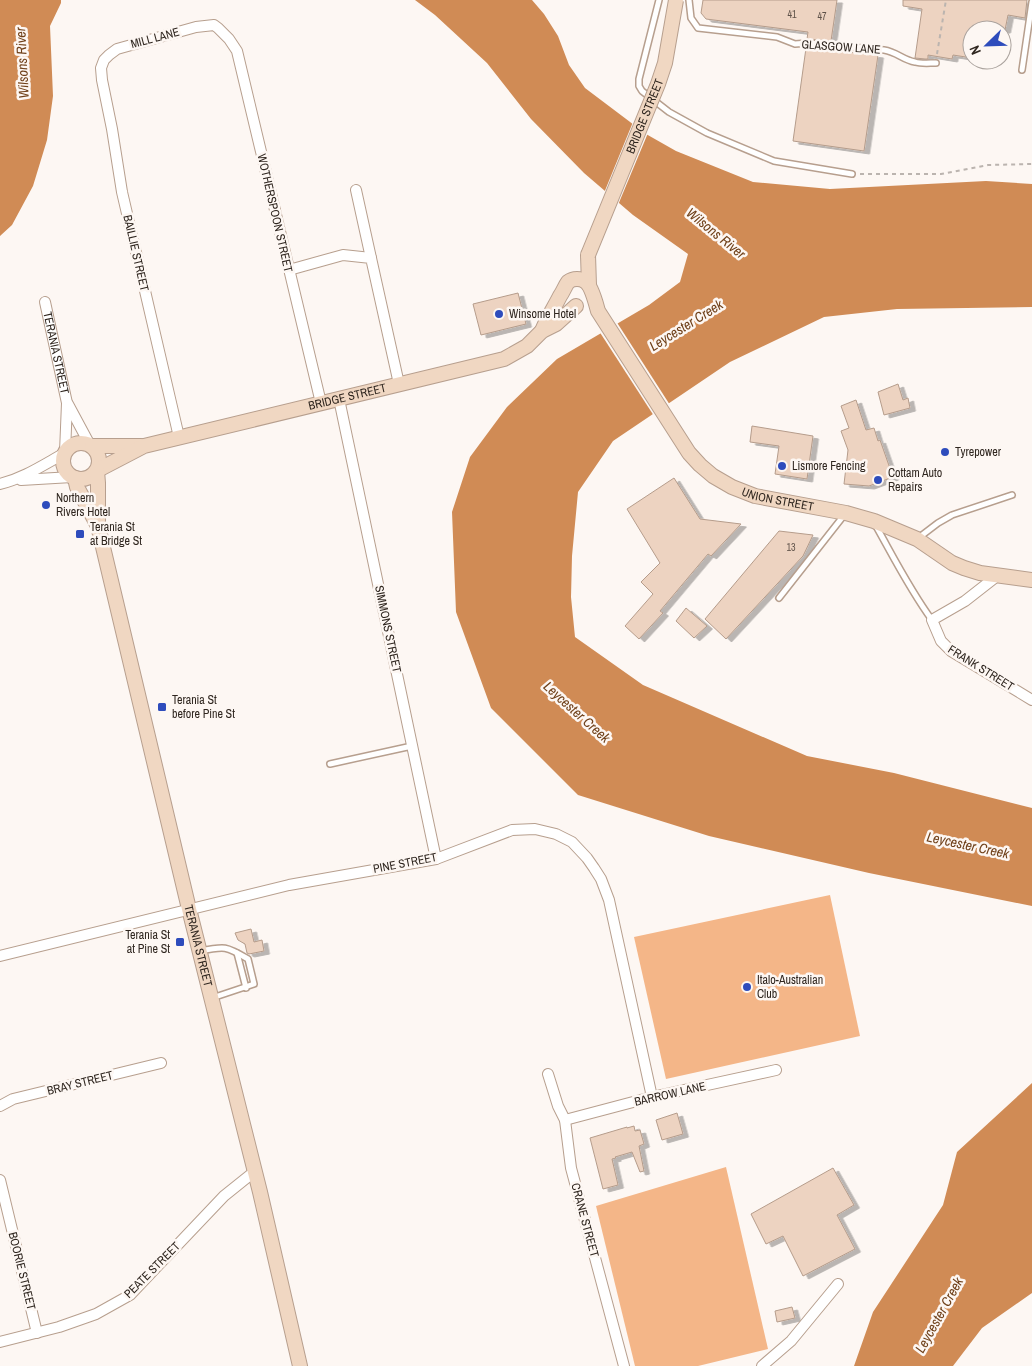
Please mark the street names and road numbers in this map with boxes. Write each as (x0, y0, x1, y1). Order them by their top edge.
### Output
street label: MILL LANE (129, 24, 181, 52)
street label: GLASGOW LANE (801, 36, 881, 58)
street label: BRIDGE STREET (622, 77, 667, 156)
street label: WOTHERSPOON STREET (254, 152, 296, 274)
street label: BAILLIE STREET (119, 213, 153, 293)
street label: TERANIA STREET (39, 310, 73, 395)
street label: BRIDGE STREET (307, 380, 388, 414)
street label: UNION STREET (739, 484, 815, 515)
street label: SIMMONS STREET (371, 584, 405, 674)
street label: FRANK STREET (945, 641, 1017, 695)
street label: PINE STREET (372, 849, 438, 877)
street label: TERANIA STREET (180, 903, 216, 988)
street label: BRAY STREET (45, 1067, 115, 1099)
street label: BARROW LANE (633, 1078, 707, 1110)
street label: CRANE STREET (567, 1181, 603, 1259)
street label: BOORIE STREET (5, 1230, 39, 1312)
street label: PEATE STREET (120, 1238, 184, 1302)

